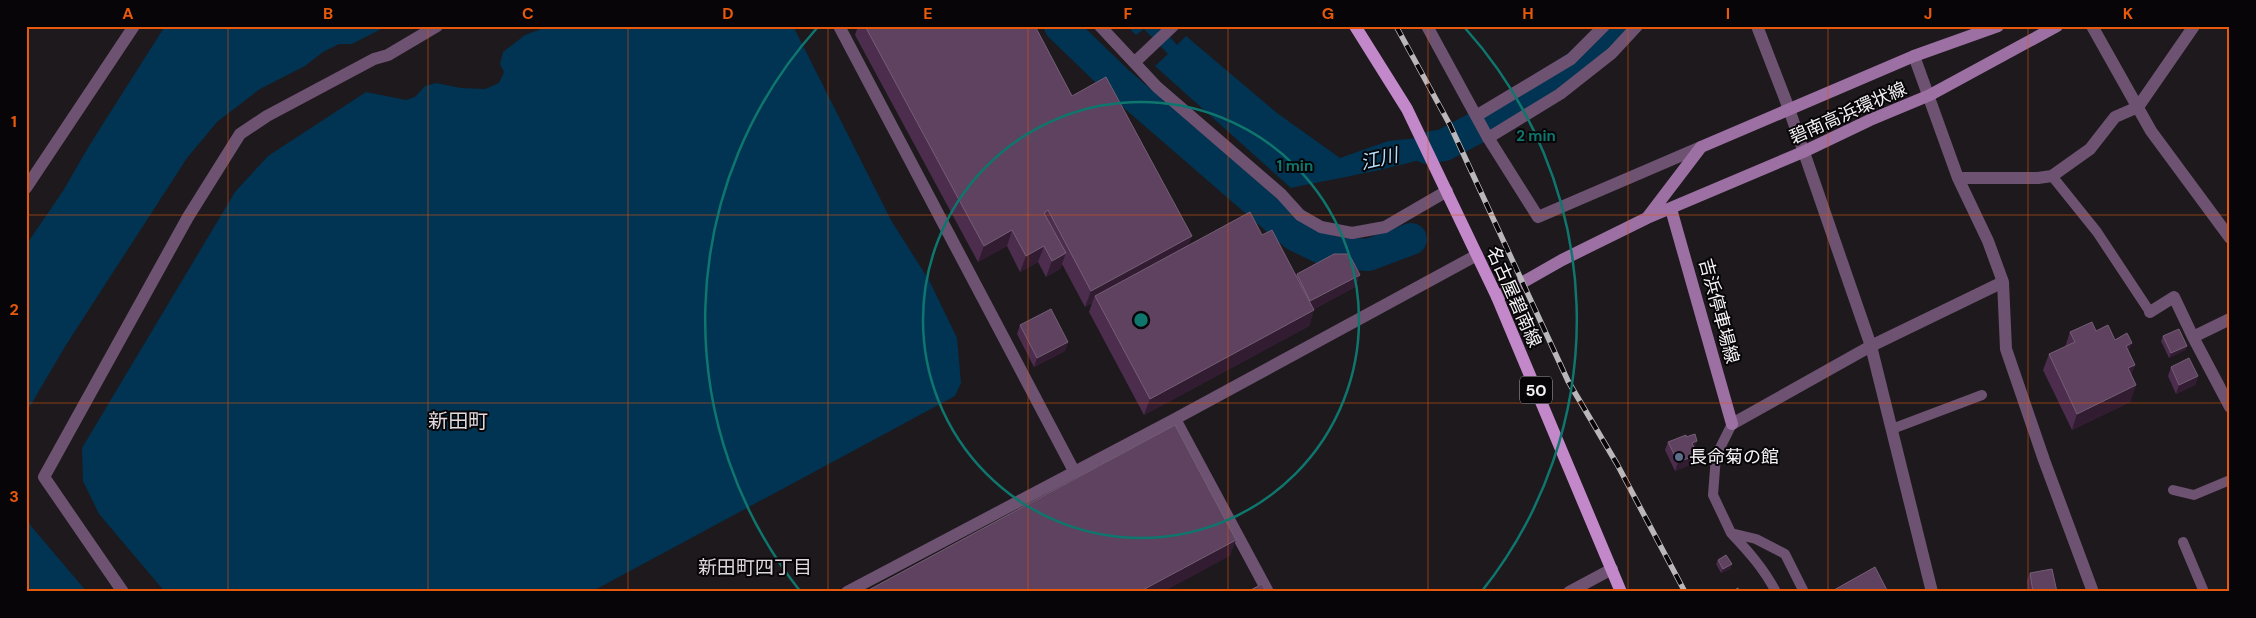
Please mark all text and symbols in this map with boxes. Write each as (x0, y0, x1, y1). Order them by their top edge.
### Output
text: A (122, 3, 134, 24)
text: B (323, 3, 333, 24)
text: C (522, 3, 534, 24)
text: D (722, 3, 734, 24)
text: E (923, 3, 933, 24)
text: F (1124, 3, 1133, 24)
text: G (1322, 3, 1334, 24)
text: H (1522, 3, 1534, 24)
text: I (1726, 3, 1730, 24)
text: J (1924, 3, 1932, 24)
text: K (2123, 3, 2134, 24)
street label: 碧南高浜環状線 (1786, 76, 1910, 150)
text: 1 (11, 111, 17, 132)
text: 2 min (1516, 126, 1556, 146)
water label: 江川 (1358, 142, 1402, 175)
text: 1 min (1277, 156, 1313, 176)
street label: 名古屋碧南線 (1481, 243, 1547, 351)
street label: 吉浜停車場線 (1693, 256, 1745, 366)
text: 2 (9, 299, 19, 320)
centre of rings (1132, 311, 1150, 329)
road number: 50 (1520, 376, 1552, 404)
district label: 新田町 (428, 408, 488, 434)
place label: 長命菊の館 (1689, 445, 1779, 469)
marker: 長命菊の館 (1673, 451, 1685, 463)
text: 3 (9, 486, 19, 507)
district label: 新田町四丁目 (698, 555, 812, 580)

